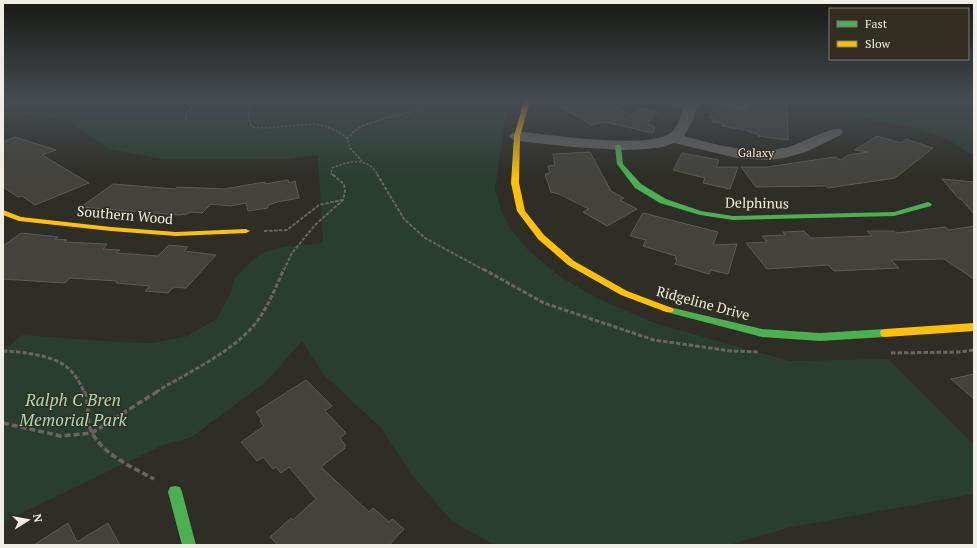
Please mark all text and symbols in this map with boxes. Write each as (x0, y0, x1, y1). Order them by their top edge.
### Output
legend (829, 8, 969, 60)
text: Fast (865, 16, 888, 31)
text: Slow (865, 36, 891, 51)
street label: Galaxy (738, 145, 775, 160)
street label: Delphinus (725, 192, 789, 213)
street label: Southern Wood (76, 201, 174, 228)
street label: Ridgeline Drive (654, 281, 752, 324)
park label: Ralph C Bren Memorial Park (18, 388, 127, 431)
north arrow (8, 500, 48, 540)
text: N (30, 513, 46, 524)

